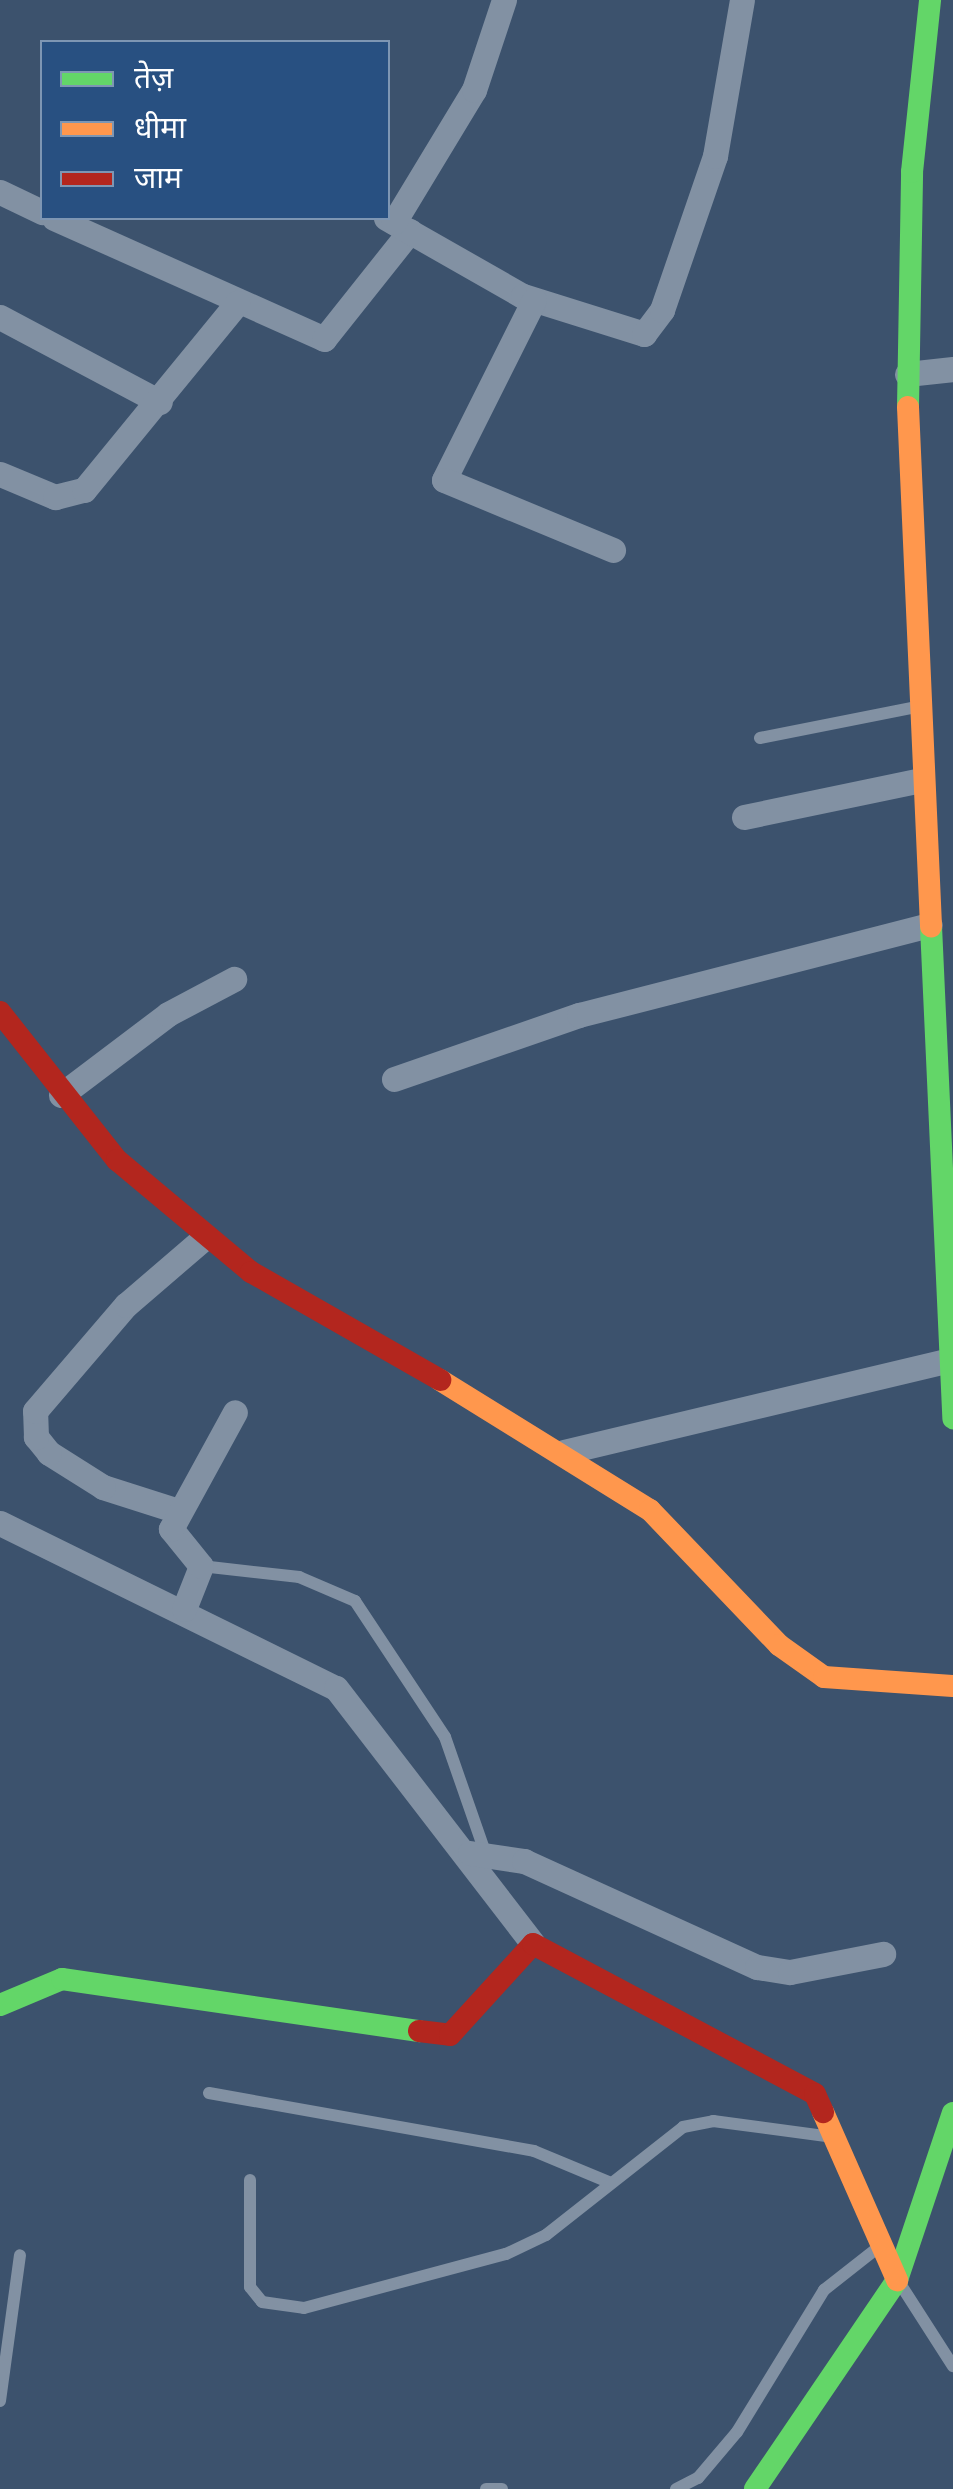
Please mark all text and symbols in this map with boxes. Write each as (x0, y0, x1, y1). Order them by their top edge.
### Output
legend (40, 40, 390, 220)
text: तेज़ (134, 59, 173, 95)
text: धीमा (134, 109, 186, 145)
text: जाम (134, 159, 182, 195)

